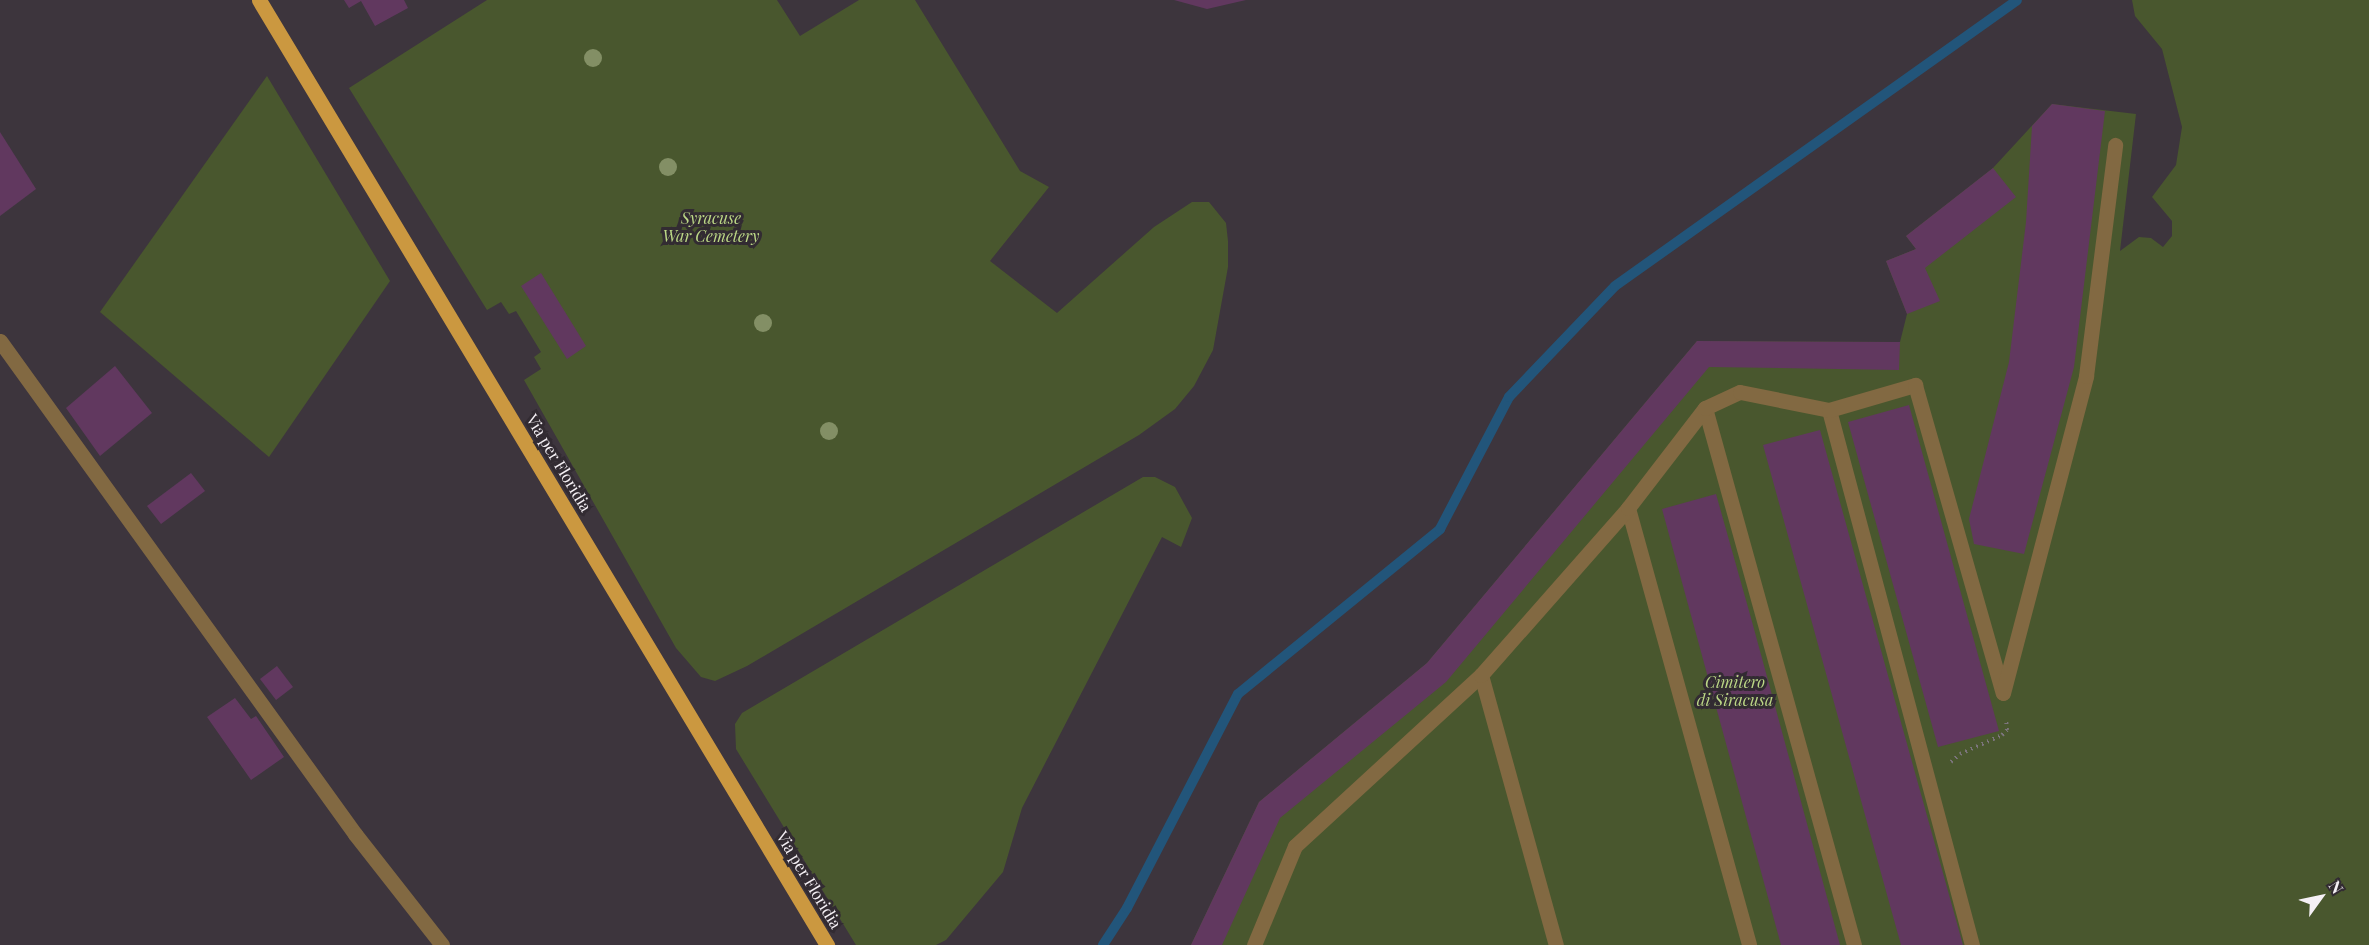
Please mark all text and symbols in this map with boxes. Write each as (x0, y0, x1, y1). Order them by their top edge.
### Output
park label: Syracuse War Cemetery (662, 208, 760, 246)
street label: Via per Floridia (522, 411, 596, 515)
park label: Cimitero di Siracusa (1697, 672, 1773, 710)
street label: Via per Floridia (772, 828, 846, 932)
north arrow (2291, 867, 2351, 927)
text: N (2325, 876, 2348, 897)

